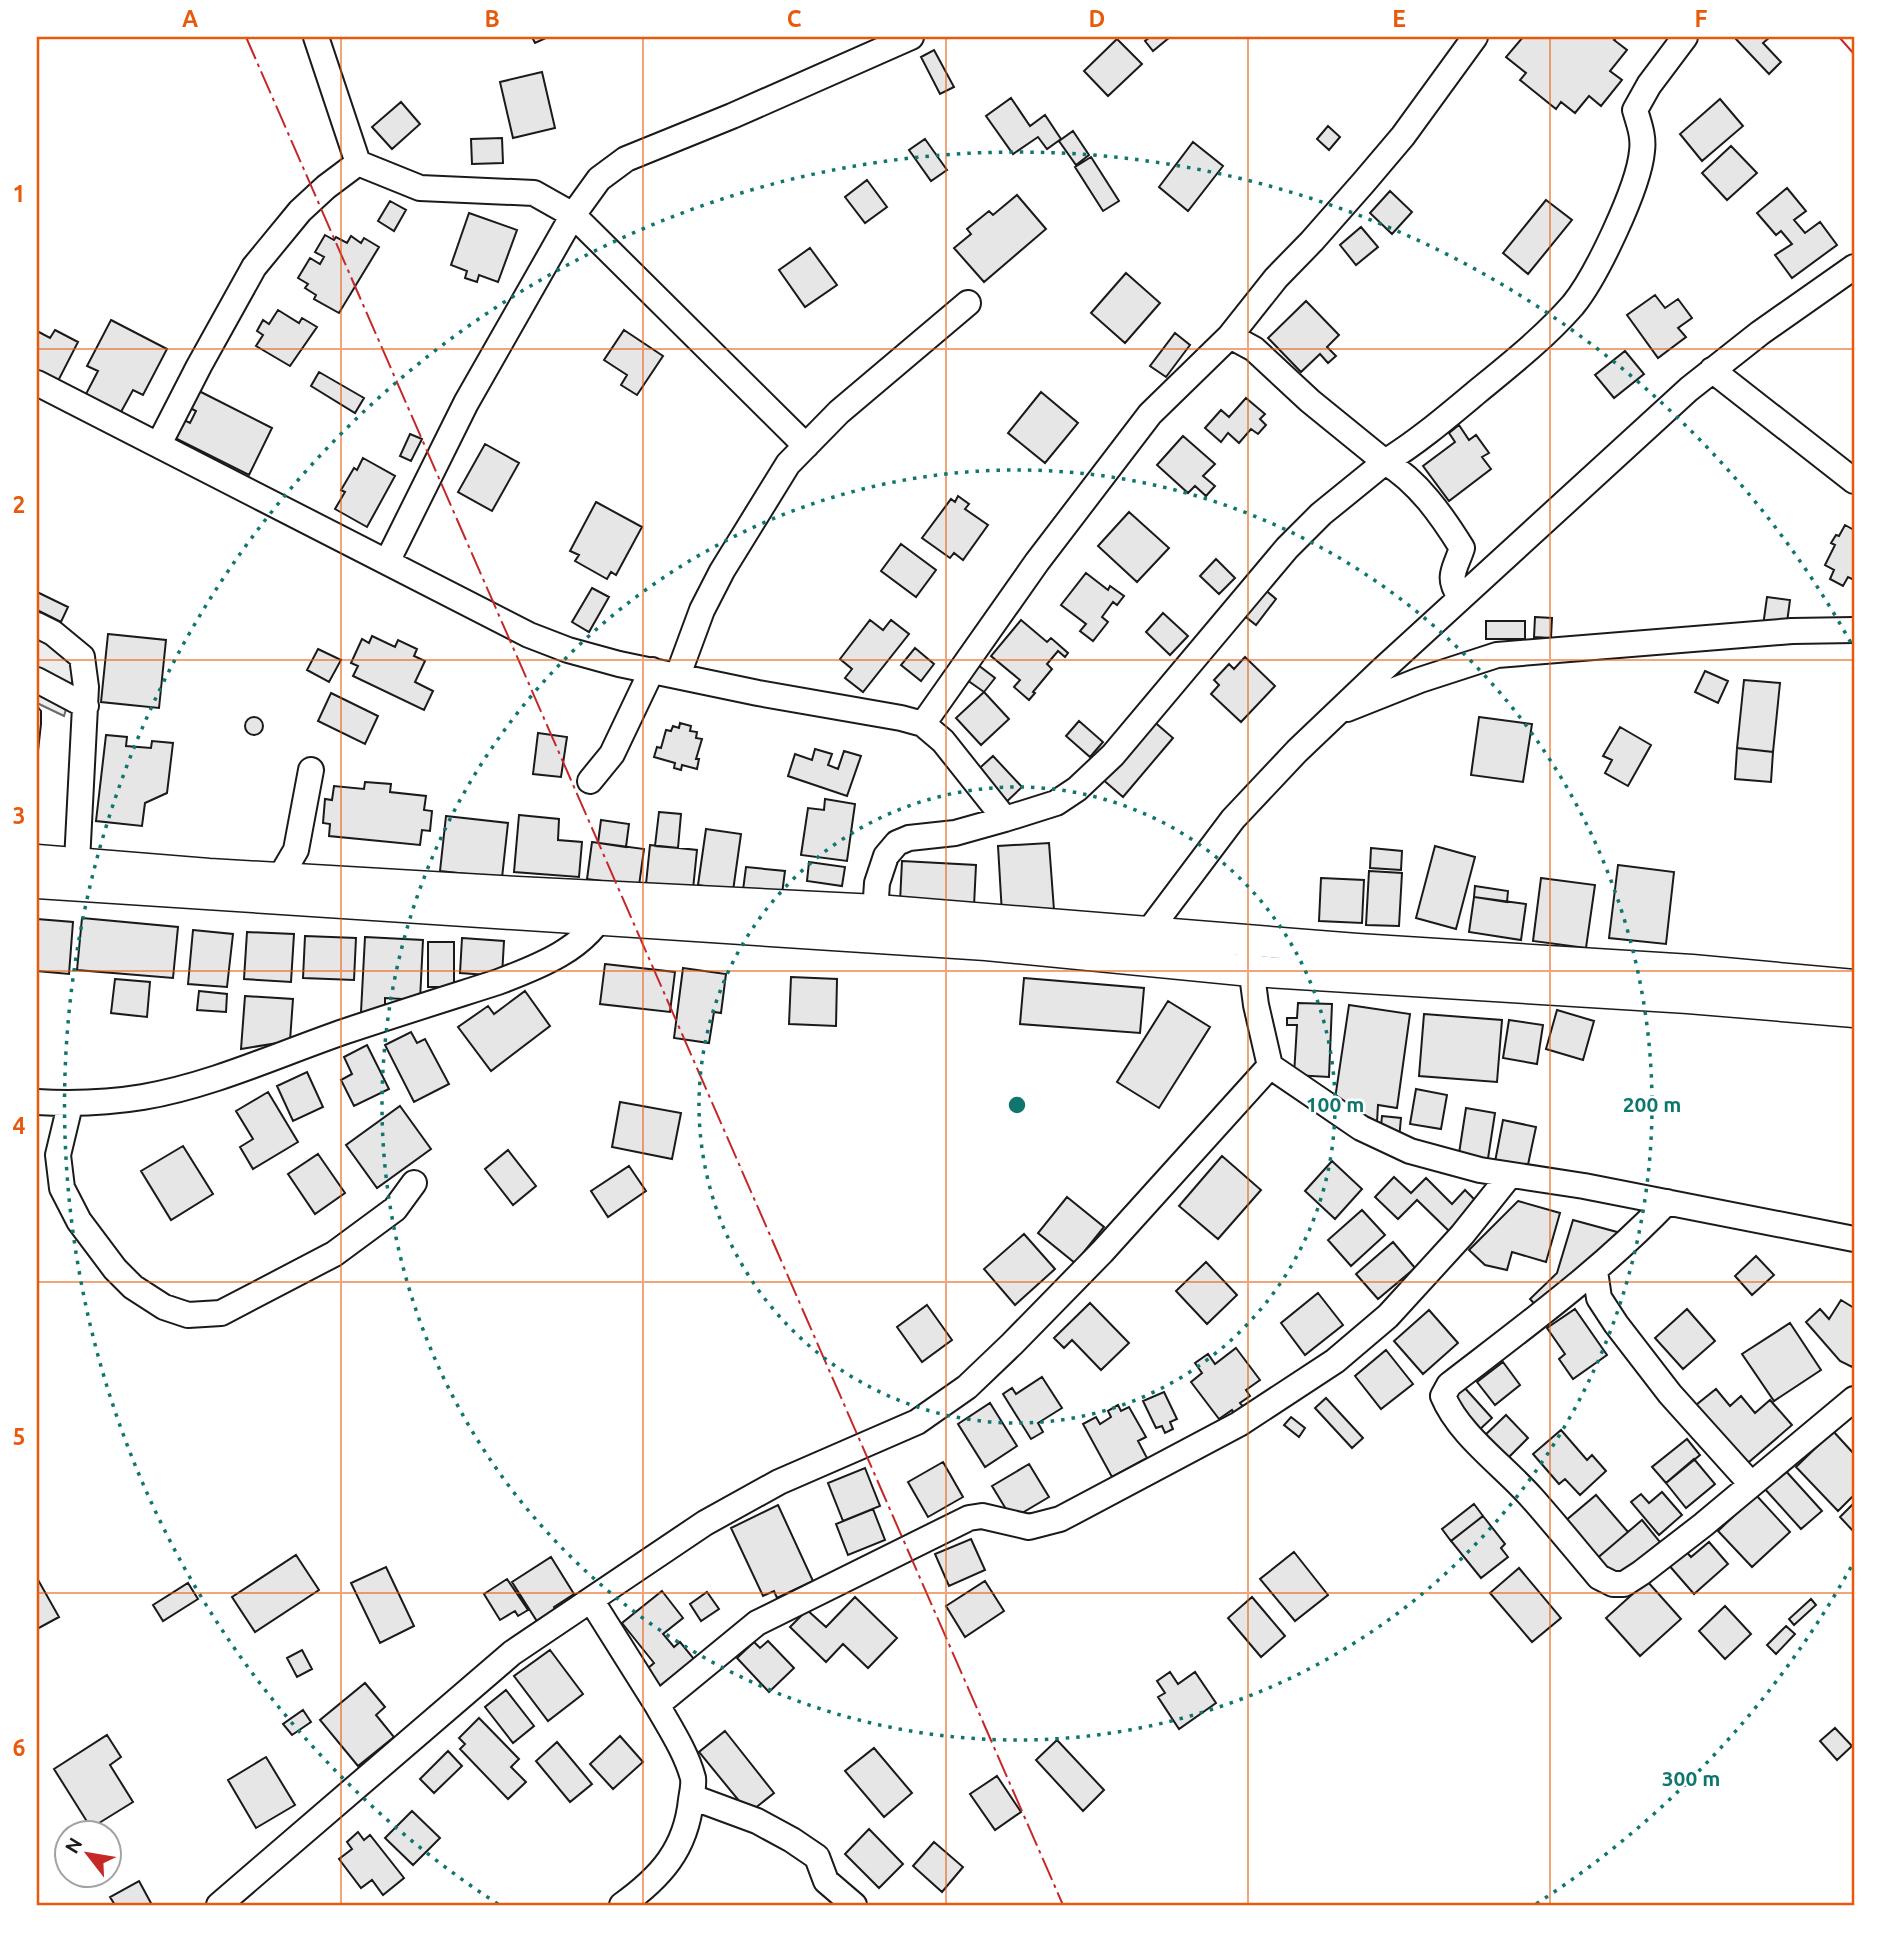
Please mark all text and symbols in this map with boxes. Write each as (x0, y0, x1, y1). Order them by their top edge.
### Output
text: A (182, 6, 198, 31)
text: B (484, 6, 500, 31)
text: C (787, 6, 802, 31)
text: D (1089, 6, 1105, 31)
text: E (1392, 6, 1406, 31)
text: F (1695, 6, 1708, 31)
text: 1 (13, 181, 25, 206)
text: 2 (13, 492, 25, 517)
text: 3 (13, 803, 25, 828)
text: 100 m (1306, 1092, 1364, 1116)
text: 200 m (1623, 1092, 1681, 1116)
centre of rings (1005, 1093, 1029, 1117)
text: 4 (13, 1113, 26, 1138)
text: 5 (13, 1424, 25, 1449)
text: 6 (13, 1735, 26, 1760)
text: 300 m (1662, 1766, 1720, 1790)
north arrow (52, 1820, 122, 1890)
text: N (60, 1833, 87, 1857)

